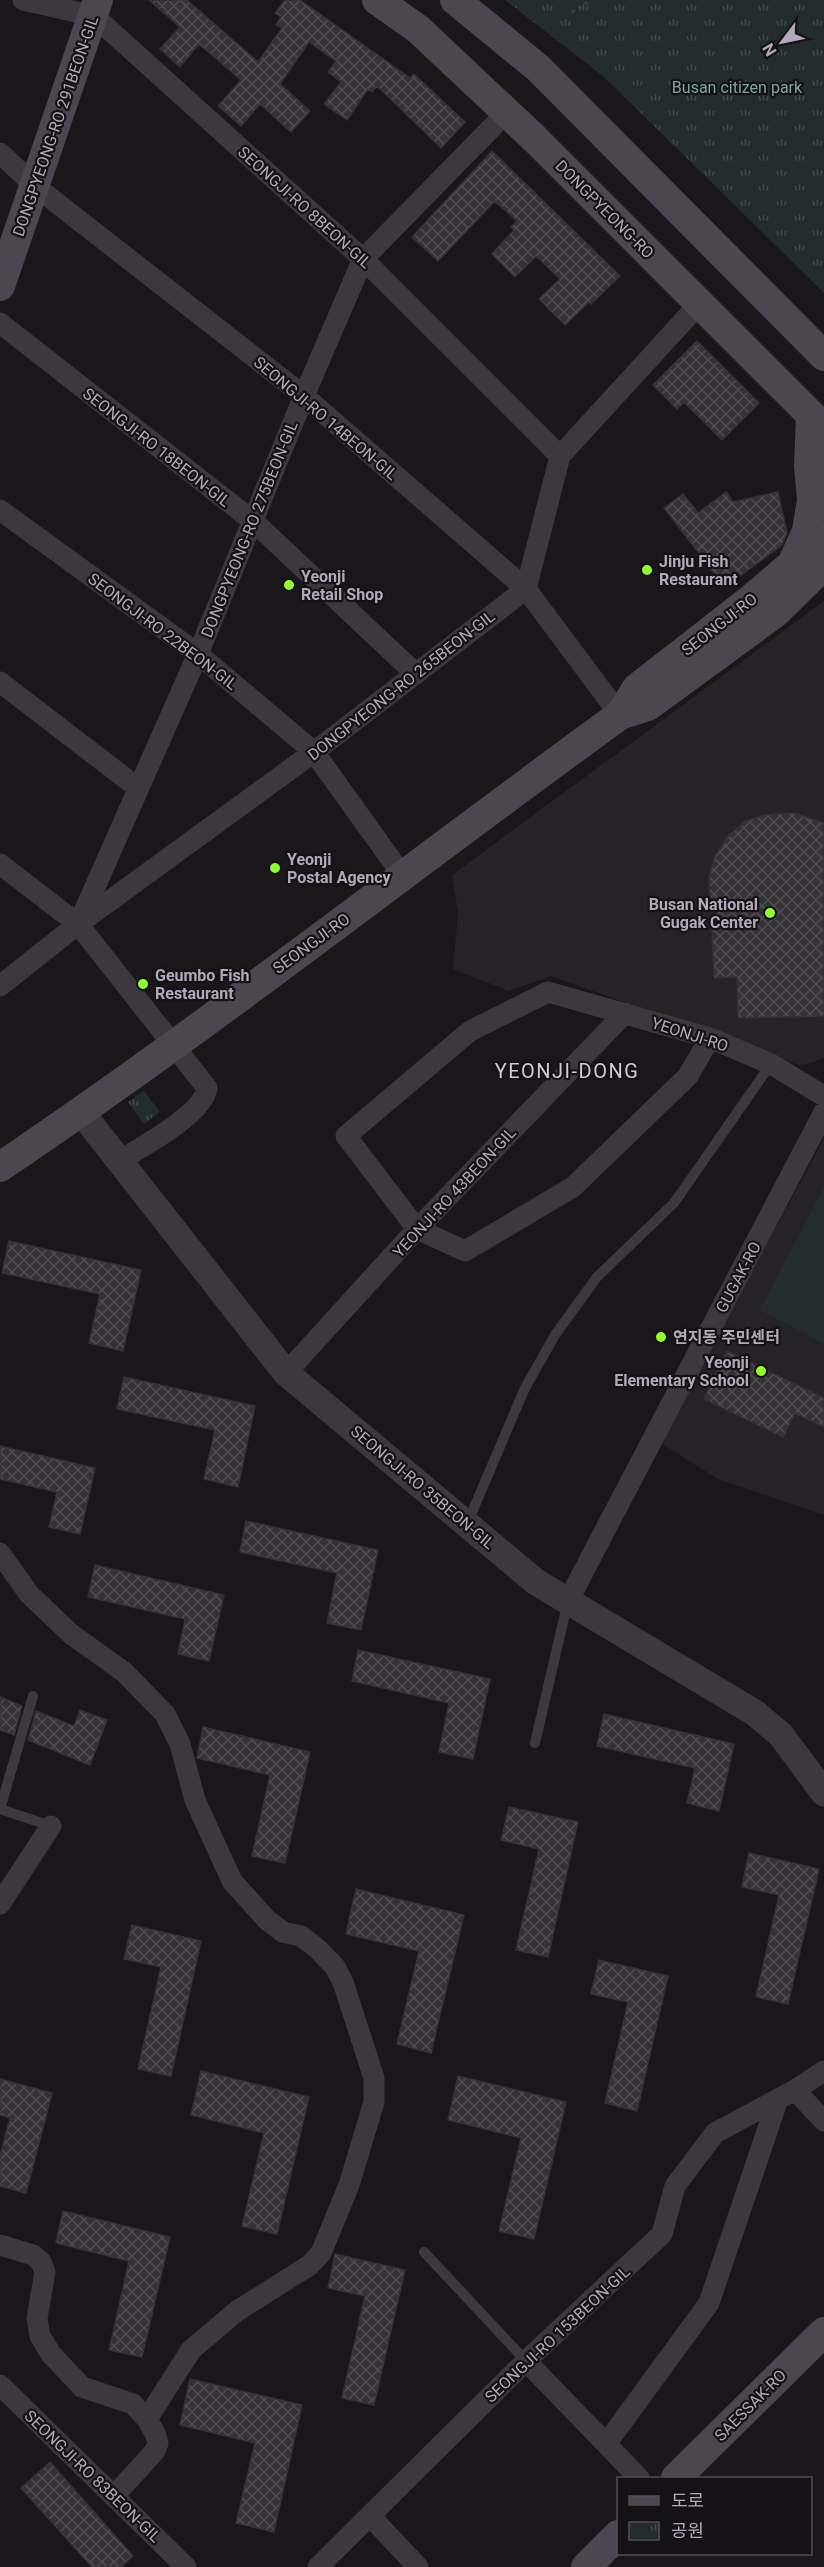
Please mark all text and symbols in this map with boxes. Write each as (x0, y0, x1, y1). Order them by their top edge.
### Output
north arrow (752, 12, 812, 72)
street label: DONGPYEONG-RO 291BEON-GIL (9, 13, 102, 239)
text: N (759, 40, 781, 60)
park label: Busan citizen park (672, 78, 803, 97)
street label: SEONGJI-RO 8BEON-GIL (234, 142, 376, 273)
street label: DONGPYEONG-RO (552, 156, 658, 262)
street label: SEONGJI-RO 14BEON-GIL (250, 353, 402, 484)
street label: SEONGJI-RO 18BEON-GIL (79, 384, 235, 511)
street label: DONGPYEONG-RO 275BEON-GIL (197, 418, 302, 640)
place label: Jinju Fish Restaurant (659, 552, 738, 589)
marker: Jinju Fish Restaurant (640, 563, 654, 577)
place label: Yeonji Retail Shop (301, 567, 383, 604)
street label: SEONGJI-RO 22BEON-GIL (84, 569, 241, 694)
marker: Yeonji Retail Shop (282, 578, 296, 592)
street label: SEONGJI-RO (678, 589, 761, 660)
street label: DONGPYEONG-RO 265BEON-GIL (304, 606, 499, 764)
place label: Yeonji Postal Agency (287, 850, 391, 887)
marker: Yeonji Postal Agency (268, 861, 282, 875)
place label: Busan National Gugak Center (649, 895, 758, 932)
marker: Busan National Gugak Center (763, 906, 777, 920)
street label: SEONGJI-RO (269, 909, 353, 978)
place label: Geumbo Fish Restaurant (155, 966, 250, 1003)
marker: Geumbo Fish Restaurant (136, 977, 150, 991)
street label: YEONJI-RO (649, 1013, 731, 1056)
district label: YEONJI-DONG (495, 1059, 639, 1083)
street label: YEONJI-RO 43BEON-GIL (389, 1123, 520, 1261)
street label: GUGAK-RO (712, 1239, 765, 1316)
place label: 연지동 주민센터 (673, 1328, 780, 1347)
marker: 연지동 주민센터 (654, 1330, 668, 1344)
place label: Yeonji Elementary School (614, 1353, 749, 1390)
marker: Yeonji Elementary School (754, 1364, 768, 1378)
street label: SEONGJI-RO 35BEON-GIL (347, 1422, 499, 1553)
street label: SEONGJI-RO 153BEON-GIL (481, 2262, 634, 2406)
street label: SAESSAK-RO (711, 2366, 790, 2445)
street label: SEONGJI-RO 83BEON-GIL (21, 2406, 165, 2547)
legend (617, 2477, 812, 2555)
text: 도로 (671, 2490, 704, 2511)
text: 공원 (671, 2520, 704, 2541)

